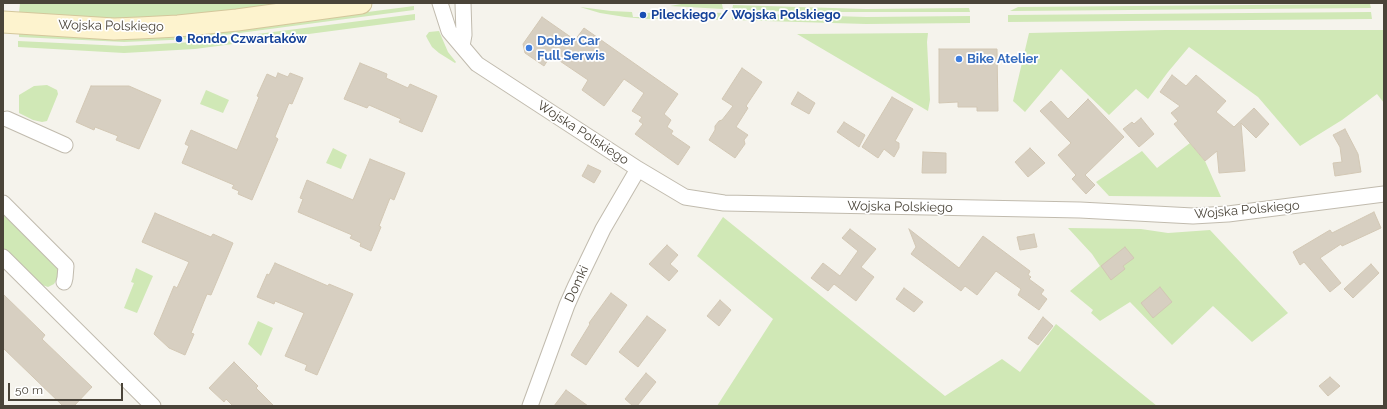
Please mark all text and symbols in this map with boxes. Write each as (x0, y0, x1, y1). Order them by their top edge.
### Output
place label: Pileckiego / Wojska Polskiego (651, 7, 841, 23)
marker: Pileckiego / Wojska Polskiego (638, 10, 648, 20)
street label: Wojska Polskiego (58, 17, 164, 35)
place label: Rondo Czwartaków (187, 31, 307, 47)
place label: Dober Car Full Serwis (537, 33, 605, 64)
marker: Rondo Czwartaków (174, 34, 184, 44)
marker: Dober Car Full Serwis (524, 43, 534, 53)
place label: Bike Atelier (967, 51, 1038, 67)
marker: Bike Atelier (954, 54, 964, 64)
street label: Wojska Polskiego (534, 98, 632, 168)
street label: Wojska Polskiego (847, 198, 953, 216)
street label: Wojska Polskiego (1194, 198, 1300, 222)
street label: Domki (562, 263, 592, 305)
scale bar (10, 375, 125, 401)
text: 50 m (15, 383, 43, 397)

